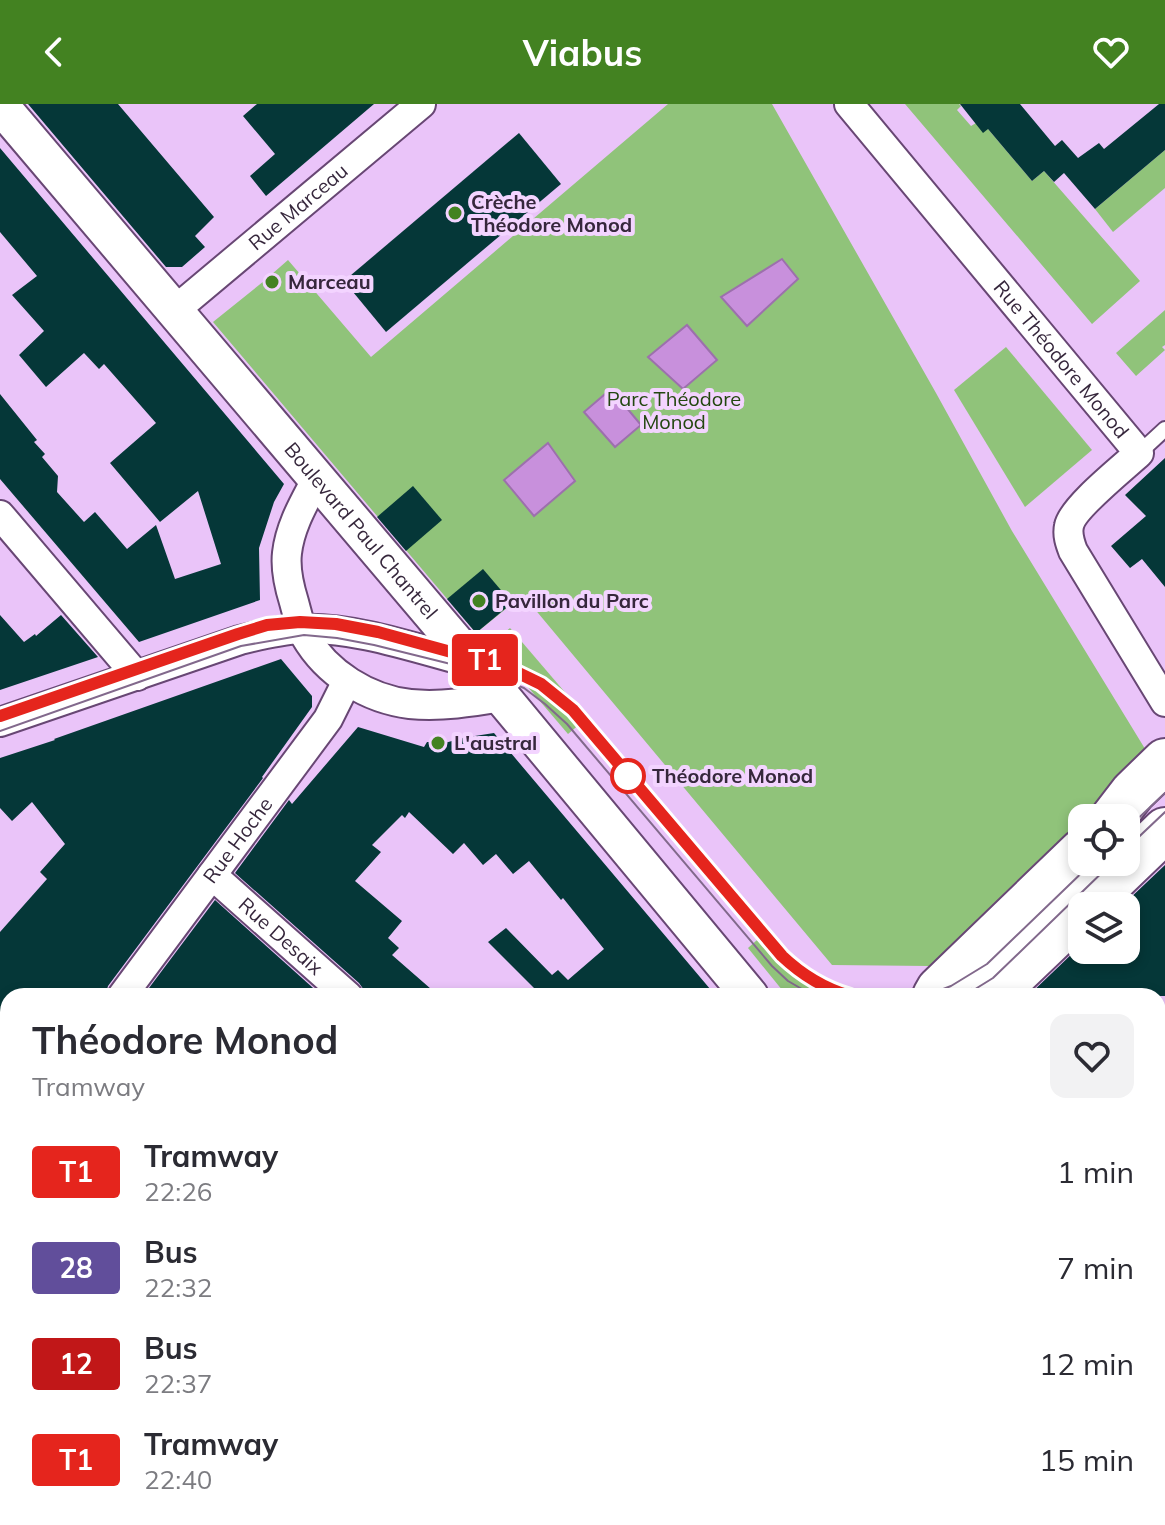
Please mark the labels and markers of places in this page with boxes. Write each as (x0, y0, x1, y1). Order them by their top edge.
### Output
place label: Crèche Théodore Monod (471, 189, 632, 237)
marker: Crèche Théodore Monod (446, 204, 464, 222)
place label: Marceau (288, 269, 371, 294)
marker: Marceau (263, 273, 281, 291)
place label: Pavillon du Parc (495, 588, 649, 613)
marker: Pavillon du Parc (470, 592, 488, 610)
place label: L'austral (454, 730, 537, 755)
marker: L'austral (429, 734, 447, 752)
marker: Théodore Monod (611, 759, 645, 793)
place label: Théodore Monod (652, 763, 813, 788)

